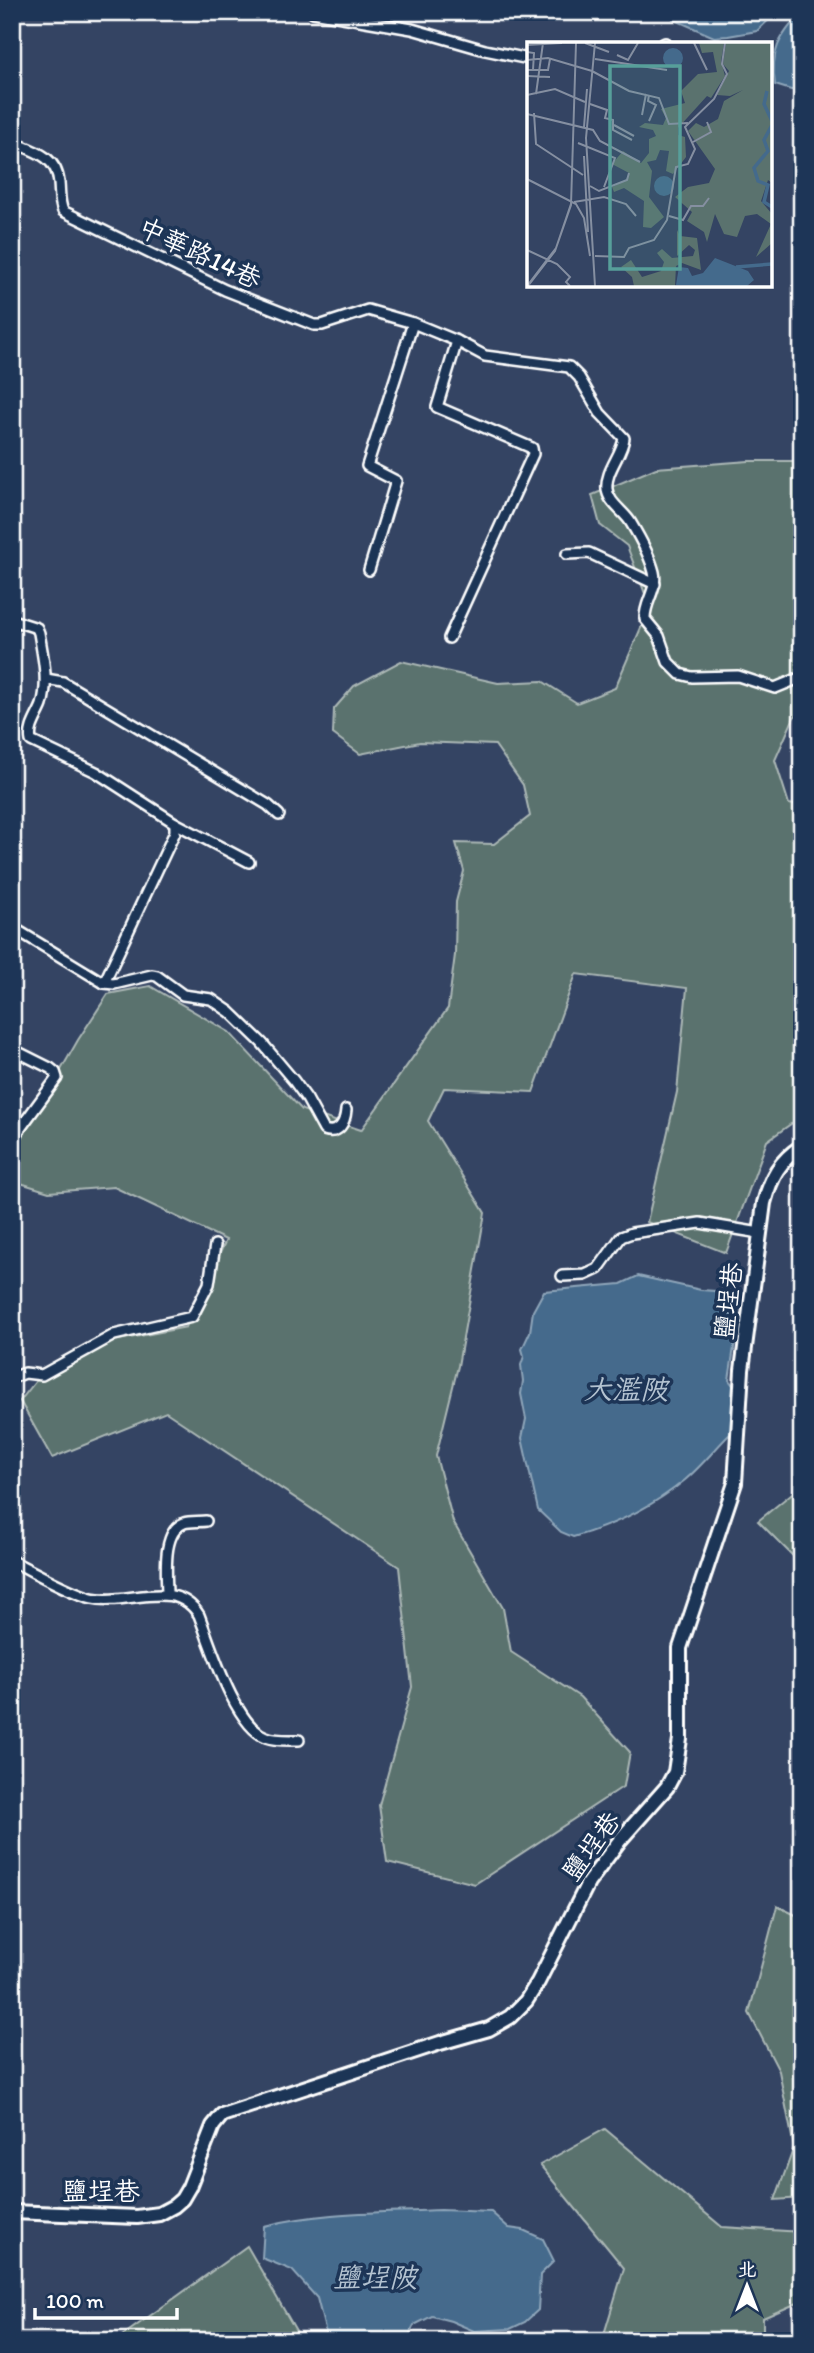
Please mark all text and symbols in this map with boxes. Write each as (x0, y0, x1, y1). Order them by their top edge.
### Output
inset map (527, 42, 772, 287)
street label: 中華路14巷 (134, 211, 266, 295)
street label: 鹽埕巷 (707, 1260, 749, 1342)
water label: 大濫陂 (584, 1372, 671, 1406)
street label: 鹽埕巷 (555, 1805, 627, 1887)
street label: 鹽埕巷 (62, 2175, 140, 2207)
north arrow (712, 2252, 782, 2322)
text: 北 (737, 2258, 757, 2281)
water label: 鹽埕陂 (333, 2260, 420, 2294)
scale bar (35, 2276, 177, 2320)
text: 100 m (46, 2288, 104, 2313)

